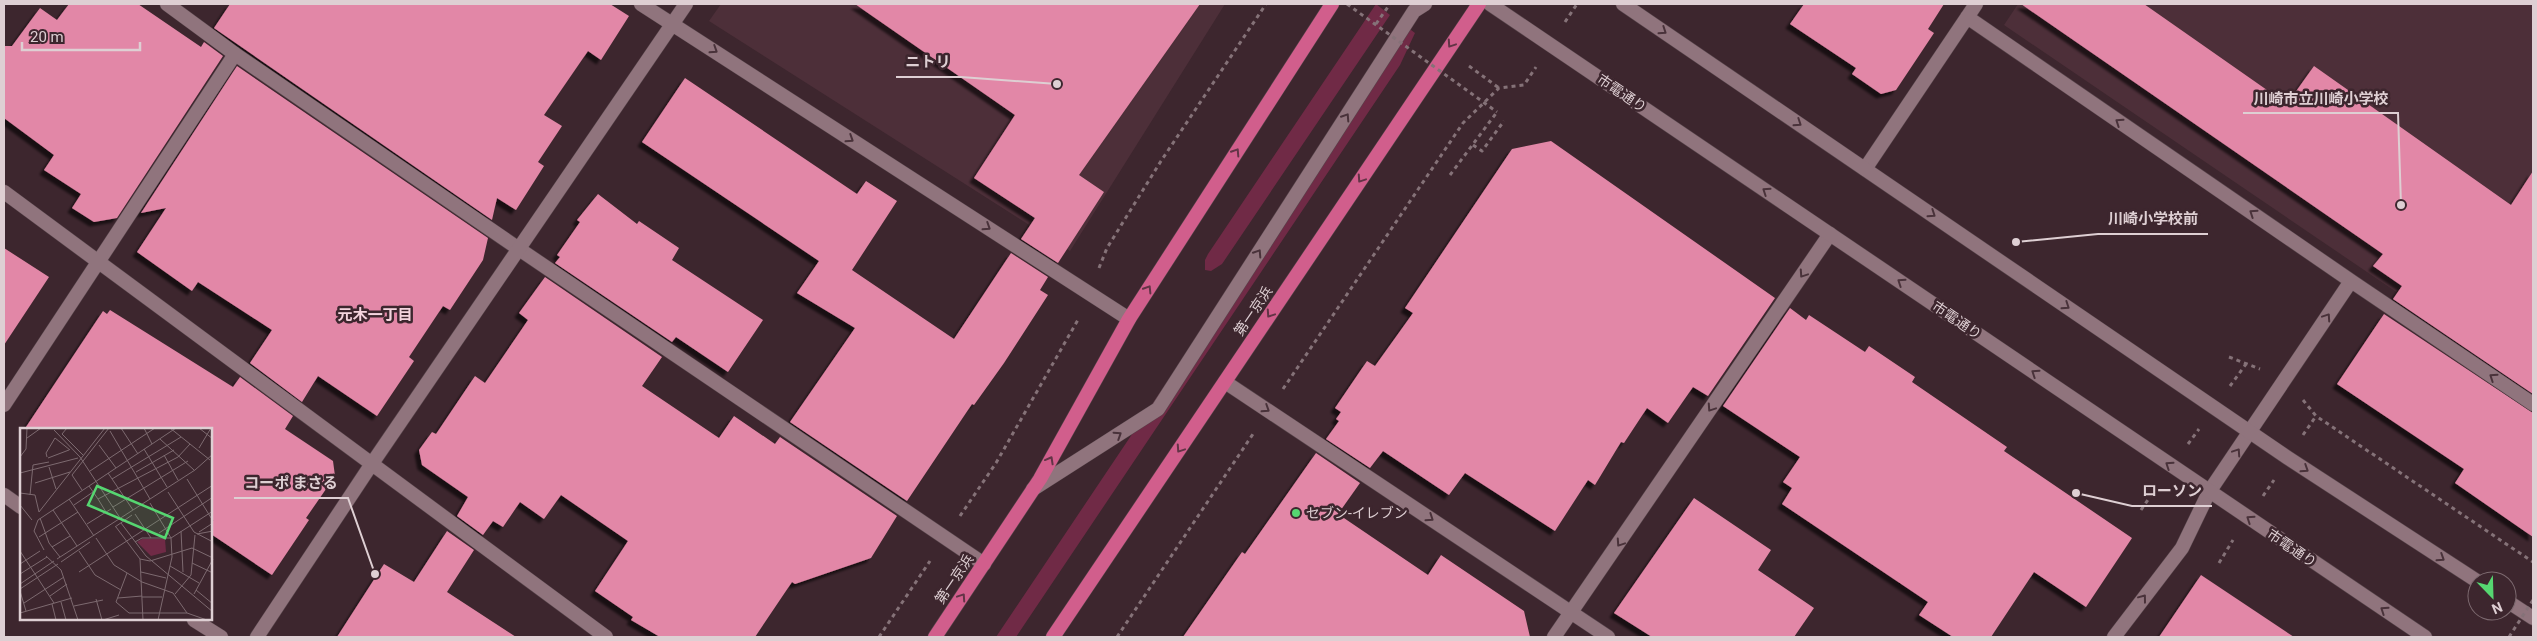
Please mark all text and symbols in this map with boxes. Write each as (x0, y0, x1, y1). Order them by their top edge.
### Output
scale bar (22, 20, 140, 52)
one-way arrow (1658, 25, 1667, 34)
text: 20 m (30, 28, 64, 46)
one-way arrow (1448, 39, 1458, 48)
one-way arrow (709, 44, 718, 54)
callout: ニトリ (896, 47, 961, 77)
text: ニトリ (905, 53, 951, 71)
street label: 市電通り (1594, 71, 1650, 115)
callout: 川崎市立川崎小学校 (2243, 83, 2398, 113)
text: 川崎市立川崎小学校 (2253, 90, 2389, 108)
one-way arrow (1340, 113, 1350, 122)
one-way arrow (1792, 117, 1801, 126)
one-way arrow (2115, 119, 2125, 128)
one-way arrow (845, 132, 854, 142)
one-way arrow (1230, 148, 1239, 158)
one-way arrow (1358, 173, 1367, 183)
one-way arrow (1762, 187, 1771, 197)
callout: 川崎小学校前 (2098, 204, 2208, 234)
one-way arrow (1926, 208, 1936, 217)
text: 川崎小学校前 (2108, 210, 2198, 228)
one-way arrow (2250, 210, 2259, 220)
one-way arrow (982, 220, 991, 230)
one-way arrow (1252, 250, 1261, 259)
one-way arrow (1800, 268, 1809, 278)
one-way arrow (1897, 279, 1906, 288)
street label: 第一京浜 (1231, 283, 1275, 339)
one-way arrow (1142, 285, 1152, 294)
street label: 市電通り (1929, 298, 1985, 342)
one-way arrow (2060, 300, 2070, 309)
district label: 元木一丁目 (337, 306, 413, 324)
one-way arrow (1267, 309, 1277, 318)
one-way arrow (2321, 313, 2330, 322)
one-way arrow (2031, 370, 2041, 379)
one-way arrow (2489, 374, 2499, 383)
one-way arrow (1260, 403, 1269, 412)
one-way arrow (1708, 403, 1717, 412)
inset map (20, 428, 212, 621)
one-way arrow (1113, 431, 1122, 441)
one-way arrow (1177, 443, 1186, 453)
one-way arrow (2230, 448, 2240, 457)
one-way arrow (1044, 456, 1054, 465)
one-way arrow (2166, 462, 2175, 471)
one-way arrow (2299, 463, 2308, 472)
callout: コーポ まさる (234, 468, 348, 498)
text: コーポ まさる (244, 474, 338, 492)
callout: ローソン (2132, 476, 2212, 506)
text: ローソン (2142, 482, 2202, 500)
place label: セブン-イレブン (1306, 505, 1408, 521)
marker: セブン-イレブン (1290, 507, 1302, 519)
one-way arrow (1424, 512, 1434, 521)
one-way arrow (2246, 516, 2255, 525)
street label: 市電通り (2264, 526, 2320, 570)
one-way arrow (1617, 537, 1626, 546)
street label: 第一京浜 (932, 551, 976, 607)
one-way arrow (2435, 552, 2445, 561)
north arrow (2467, 571, 2517, 621)
one-way arrow (956, 593, 965, 602)
one-way arrow (2137, 594, 2146, 604)
text: N (2489, 599, 2505, 617)
one-way arrow (2381, 607, 2390, 616)

